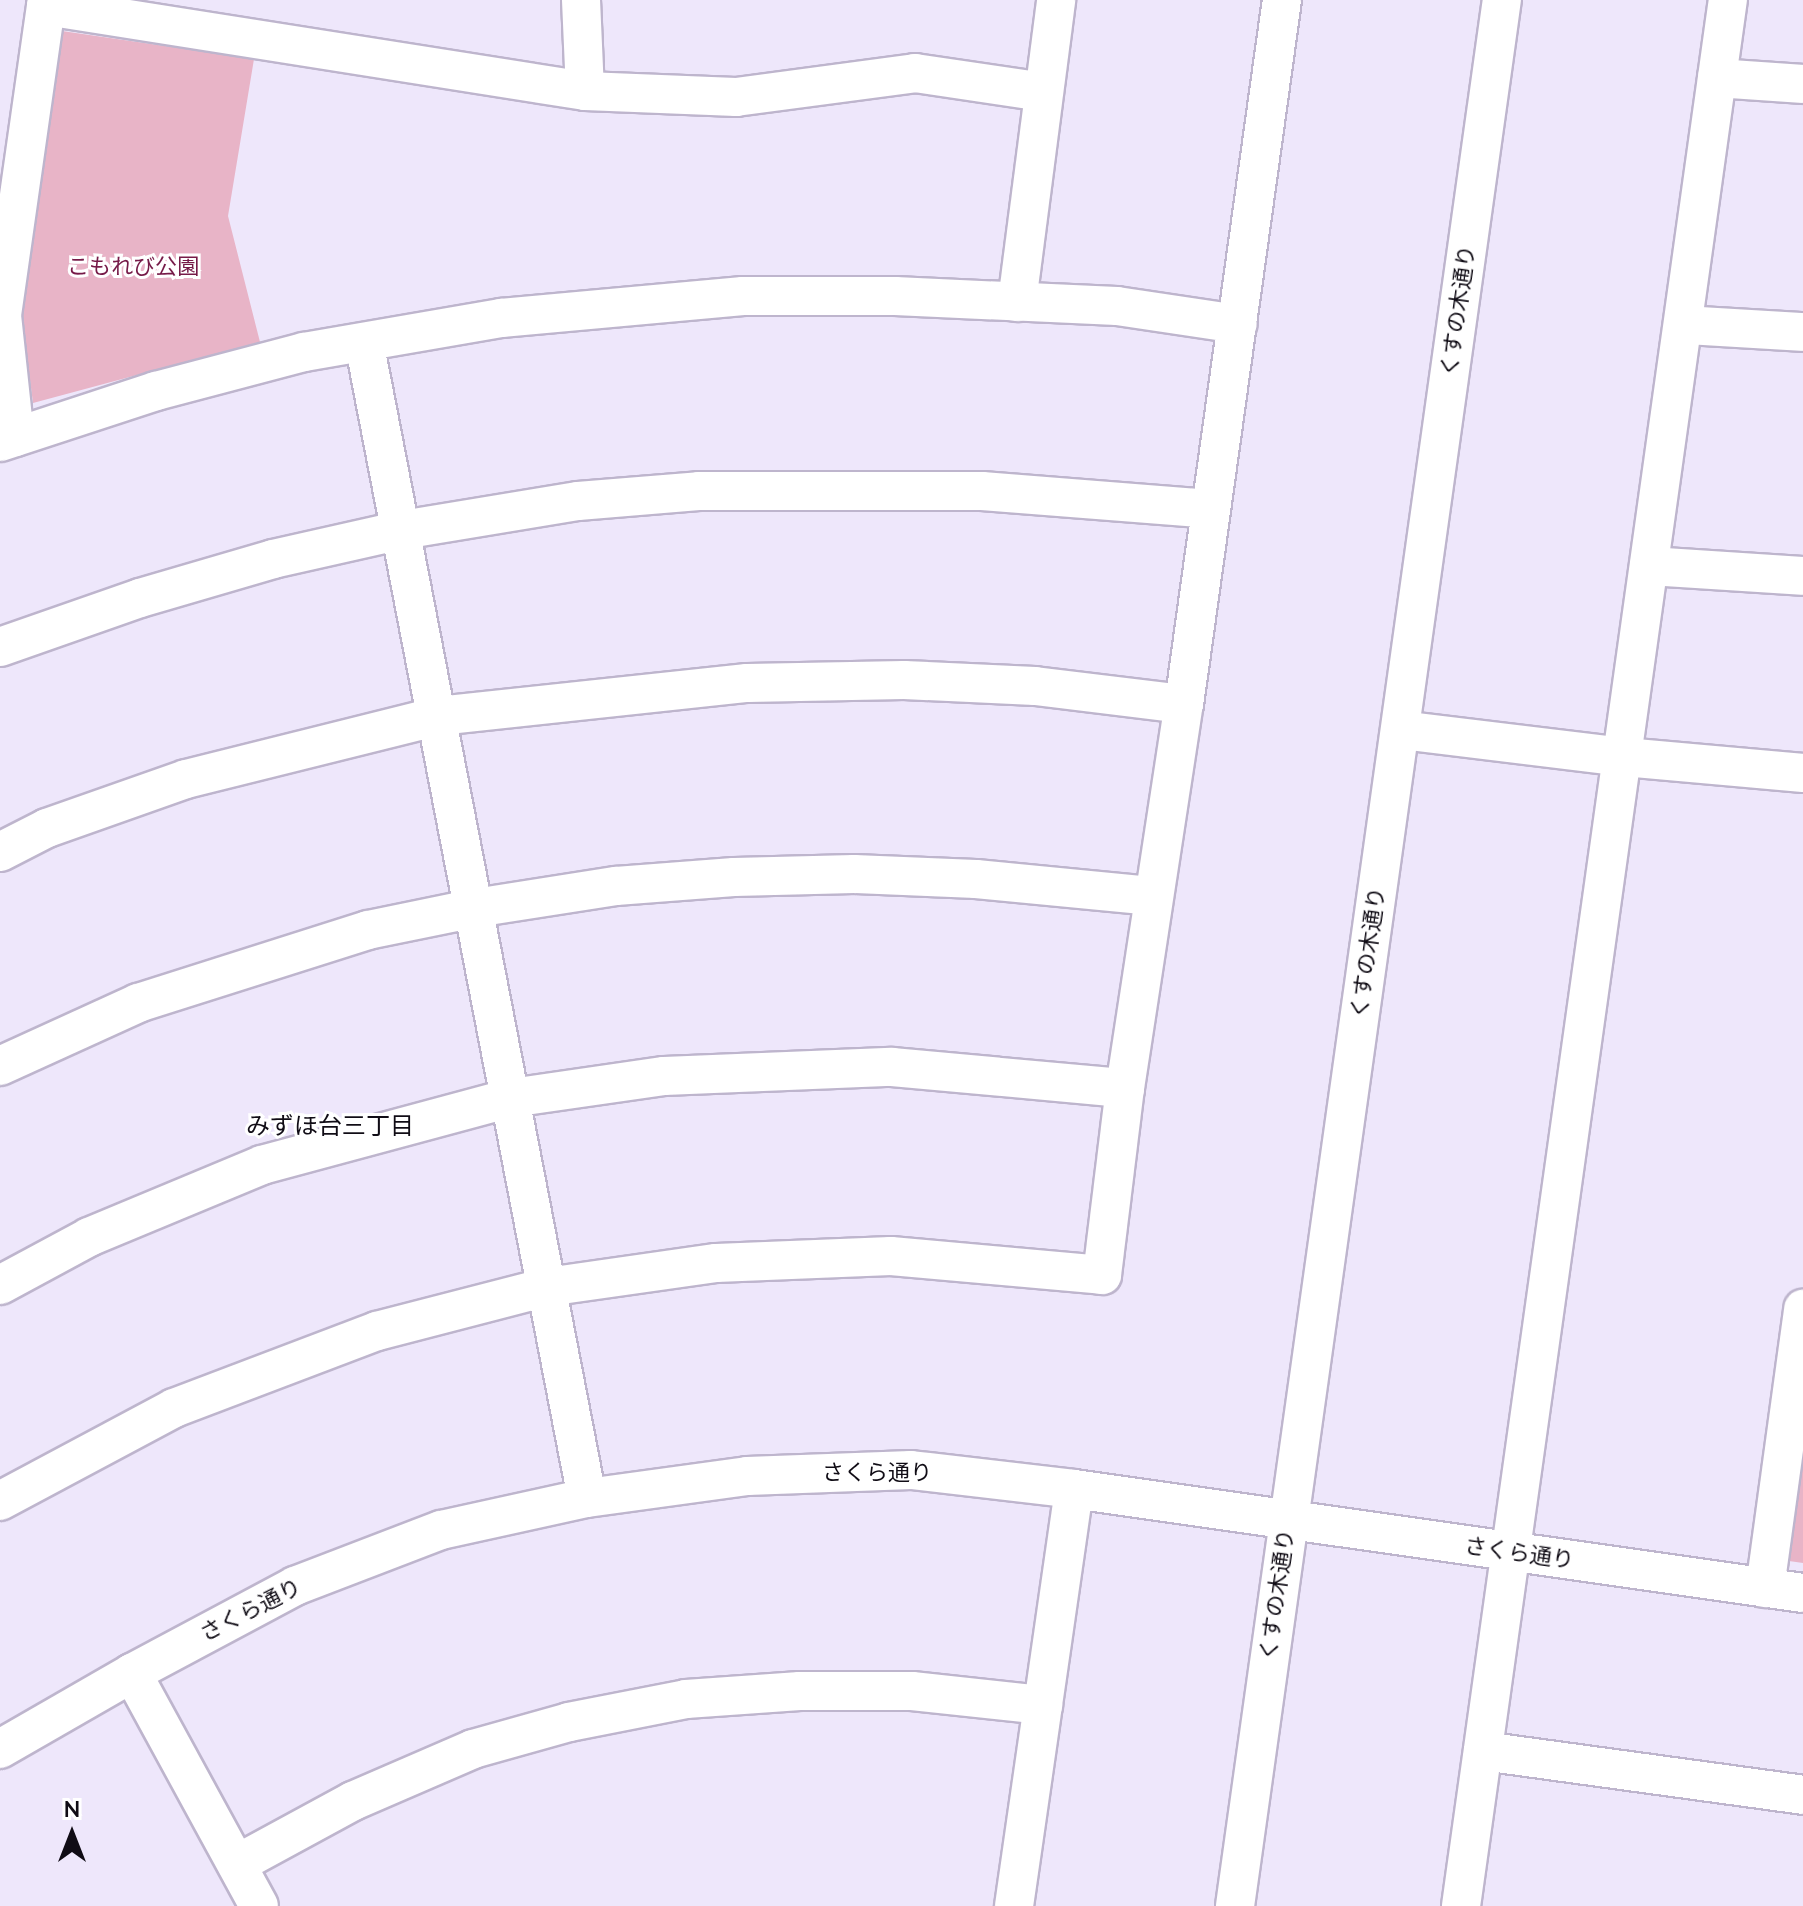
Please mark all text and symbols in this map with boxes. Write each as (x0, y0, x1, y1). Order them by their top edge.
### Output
street label: くすの木通り (1437, 244, 1481, 378)
park label: こもれび公園 (67, 255, 199, 281)
street label: くすの木通り (1347, 886, 1391, 1020)
district label: みずほ台三丁目 (246, 1113, 414, 1141)
street label: さくら通り (822, 1461, 932, 1487)
street label: くすの木通り (1256, 1528, 1300, 1662)
street label: さくら通り (1463, 1533, 1575, 1575)
street label: さくら通り (196, 1574, 306, 1648)
north arrow (32, 1794, 112, 1874)
text: N (64, 1795, 80, 1825)

